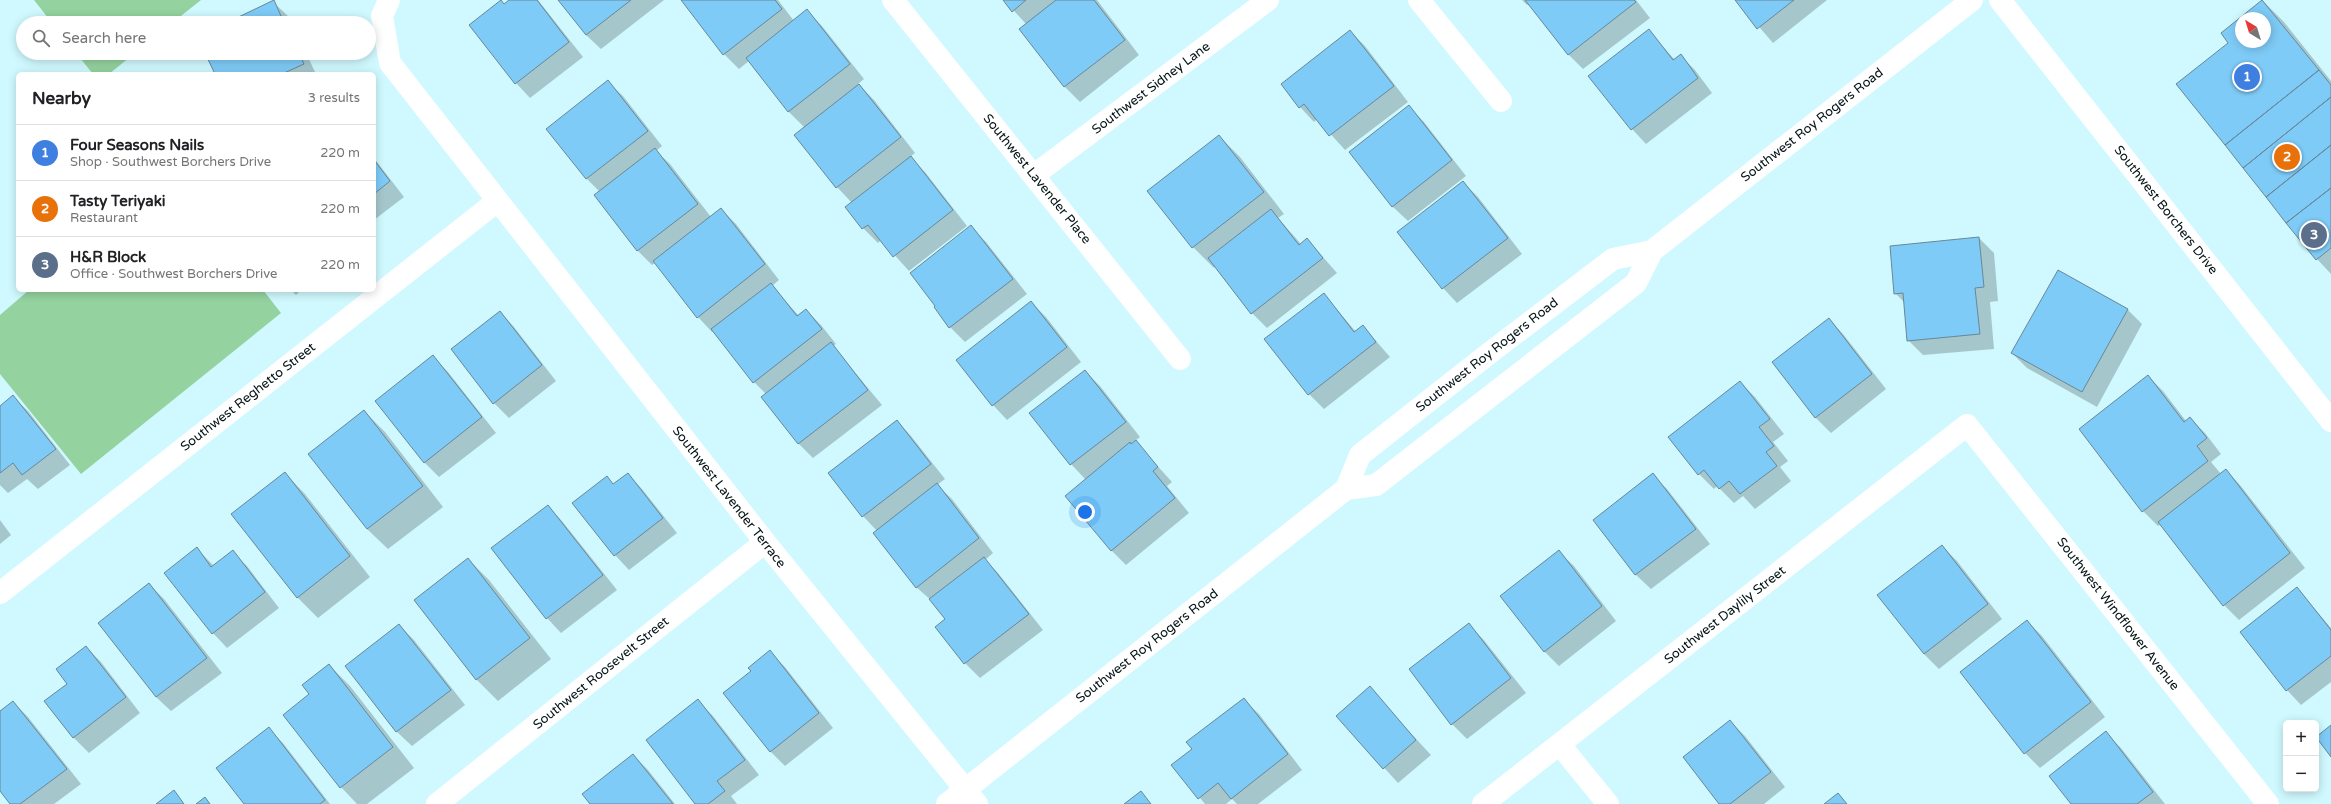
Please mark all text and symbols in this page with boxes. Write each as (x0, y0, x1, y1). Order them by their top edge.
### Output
north arrow (2235, 12, 2271, 48)
search box (16, 16, 376, 60)
icon: search (30, 27, 52, 49)
text: Search here (62, 29, 146, 47)
street label: Southwest Sidney Lane (1089, 38, 1213, 138)
pin: 1 (2234, 62, 2260, 92)
street label: Southwest Roy Rogers Road (1738, 64, 1886, 186)
text: Nearby (32, 88, 91, 109)
text: 3 results (308, 90, 360, 106)
street label: Southwest Lavender Place (980, 111, 1094, 247)
text: Four Seasons Nails (70, 136, 204, 154)
street label: Southwest Borchers Drive (2111, 142, 2221, 278)
pin: 2 (2274, 142, 2300, 172)
text: 1 (41, 145, 49, 161)
text: 220 m (320, 145, 360, 161)
text: Shop · Southwest Borchers Drive (70, 154, 271, 170)
text: Tasty Teriyaki (70, 192, 166, 210)
text: 2 (41, 201, 49, 217)
text: 220 m (320, 201, 360, 217)
text: Restaurant (70, 210, 138, 226)
pin: 3 (2301, 220, 2327, 250)
text: H&R Block (70, 248, 146, 266)
text: 3 (41, 257, 49, 273)
text: 220 m (320, 257, 360, 273)
text: Office · Southwest Borchers Drive (70, 266, 277, 282)
street label: Southwest Roy Rogers Road (1413, 294, 1561, 416)
street label: Southwest Reghetto Street (177, 339, 319, 455)
street label: Southwest Lavender Terrace (669, 423, 789, 571)
your location (1075, 502, 1095, 522)
street label: Southwest Windflower Avenue (2053, 534, 2183, 694)
street label: Southwest Daylily Street (1661, 563, 1789, 667)
street label: Southwest Roy Rogers Road (1073, 585, 1221, 707)
street label: Southwest Roosevelt Street (530, 613, 672, 733)
map controls (2283, 720, 2319, 792)
button: + (2283, 720, 2319, 756)
button: − (2283, 756, 2319, 792)

